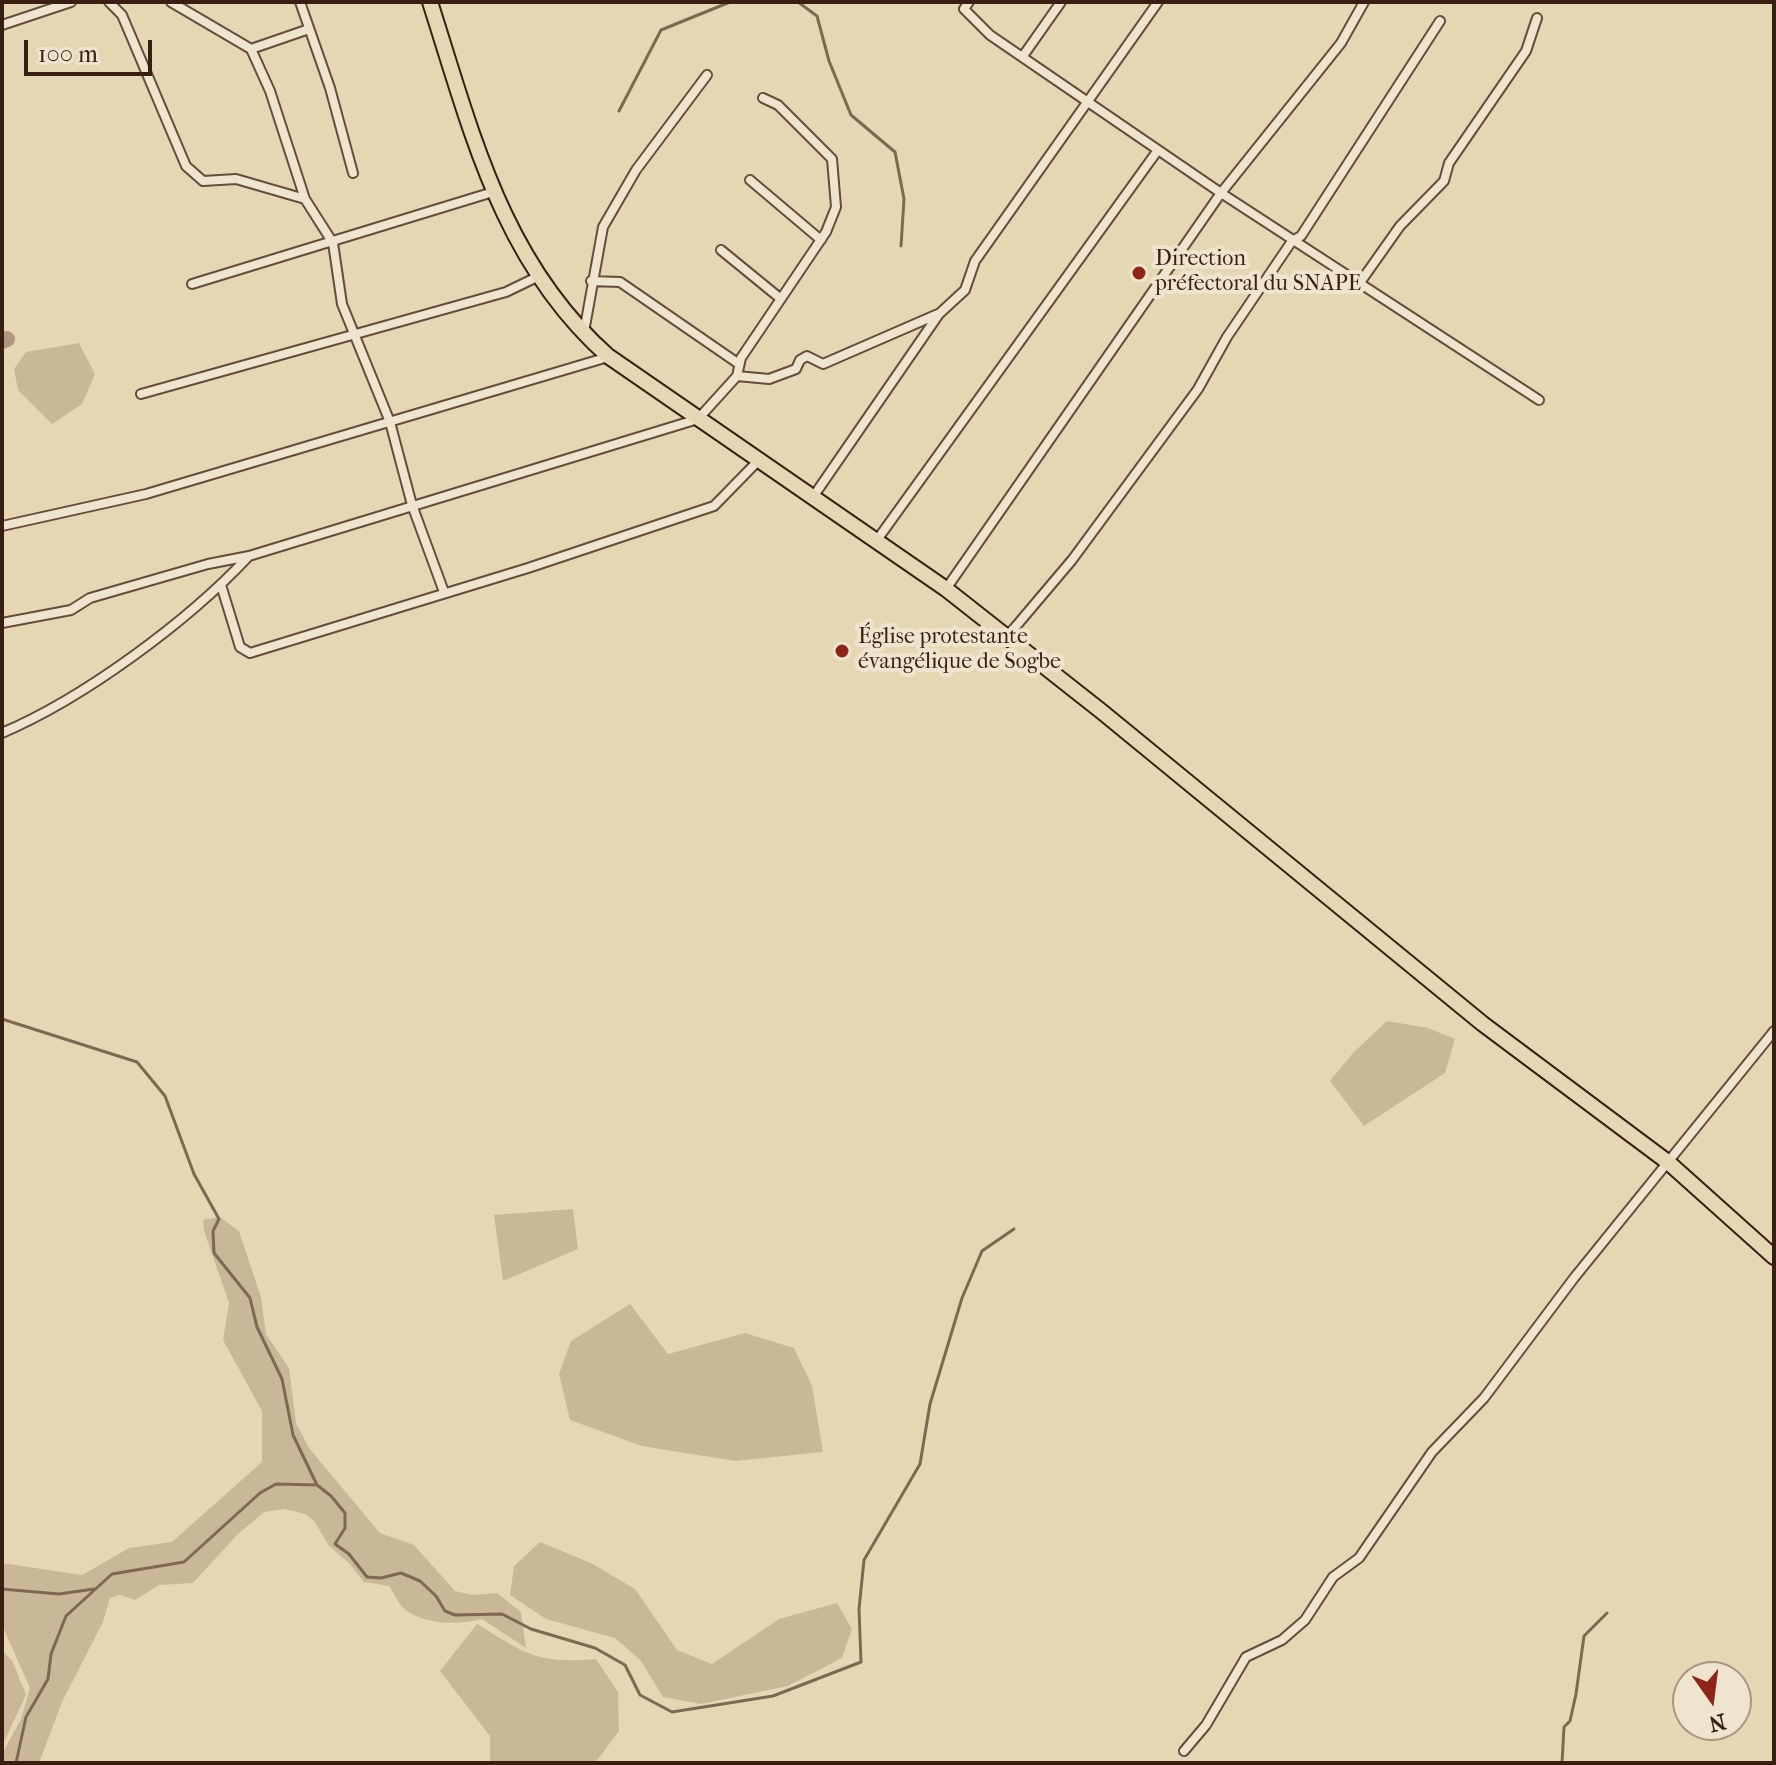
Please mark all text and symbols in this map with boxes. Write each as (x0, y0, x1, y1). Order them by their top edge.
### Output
scale bar (28, 24, 156, 74)
text: 100 m (38, 40, 98, 68)
place label: Direction préfectoral du SNAPE (1155, 247, 1361, 298)
marker: Direction préfectoral du SNAPE (1130, 264, 1148, 282)
place label: Église protestante évangélique de Sogbe (858, 625, 1061, 676)
marker: Église protestante évangélique de Sogbe (833, 642, 851, 660)
north arrow (1672, 1661, 1752, 1741)
text: N (1706, 1708, 1729, 1737)

